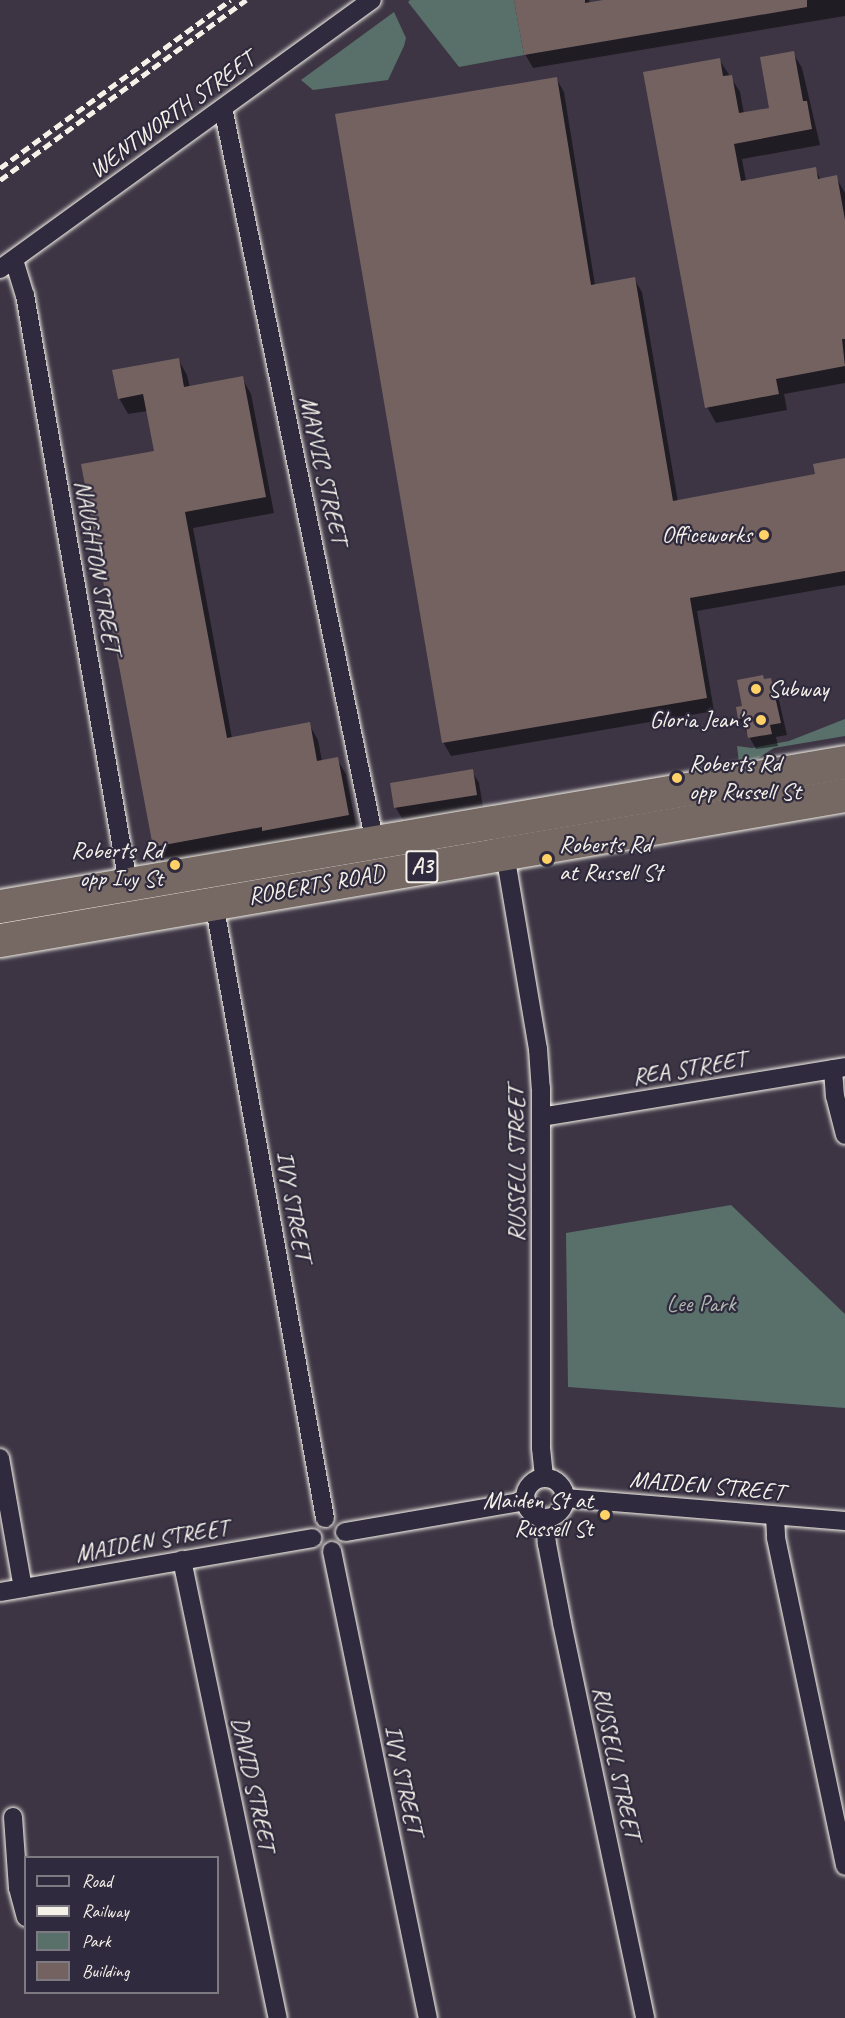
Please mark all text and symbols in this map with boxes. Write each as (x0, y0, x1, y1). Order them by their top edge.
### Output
street label: WENTWORTH STREET (84, 46, 260, 184)
street label: MAYVIC STREET (293, 394, 353, 546)
street label: NAUGHTON STREET (68, 478, 126, 656)
place label: Officeworks (662, 521, 752, 549)
marker: Officeworks (757, 528, 771, 542)
place label: Subway (768, 675, 828, 703)
marker: Subway (749, 682, 763, 696)
place label: Gloria Jean's (649, 706, 749, 734)
marker: Gloria Jean's (754, 713, 768, 727)
place label: Roberts Rd opp Russell St (689, 750, 801, 806)
marker: Roberts Rd opp Russell St (670, 771, 684, 785)
place label: Roberts Rd at Russell St (559, 831, 662, 887)
place label: Roberts Rd opp Ivy St (71, 837, 163, 893)
road number: A3 (404, 848, 440, 886)
marker: Roberts Rd at Russell St (540, 852, 554, 866)
marker: Roberts Rd opp Ivy St (168, 858, 182, 872)
street label: ROBERTS ROAD (245, 859, 387, 911)
street label: REA STREET (631, 1046, 747, 1092)
street label: RUSSELL STREET (503, 1086, 531, 1242)
street label: IVY STREET (269, 1149, 317, 1263)
park label: Lee Park (666, 1290, 736, 1318)
street label: MAIDEN STREET (628, 1465, 786, 1507)
place label: Maiden St at Russell St (483, 1487, 593, 1543)
marker: Maiden St at Russell St (598, 1508, 612, 1522)
street label: MAIDEN STREET (73, 1513, 231, 1569)
street label: RUSSELL STREET (586, 1684, 646, 1842)
street label: DAVID STREET (225, 1714, 281, 1854)
street label: IVY STREET (377, 1723, 429, 1837)
legend (24, 1856, 219, 1994)
text: Road (82, 1870, 112, 1892)
text: Railway (82, 1900, 129, 1922)
text: Park (82, 1930, 111, 1952)
text: Building (82, 1960, 129, 1982)

